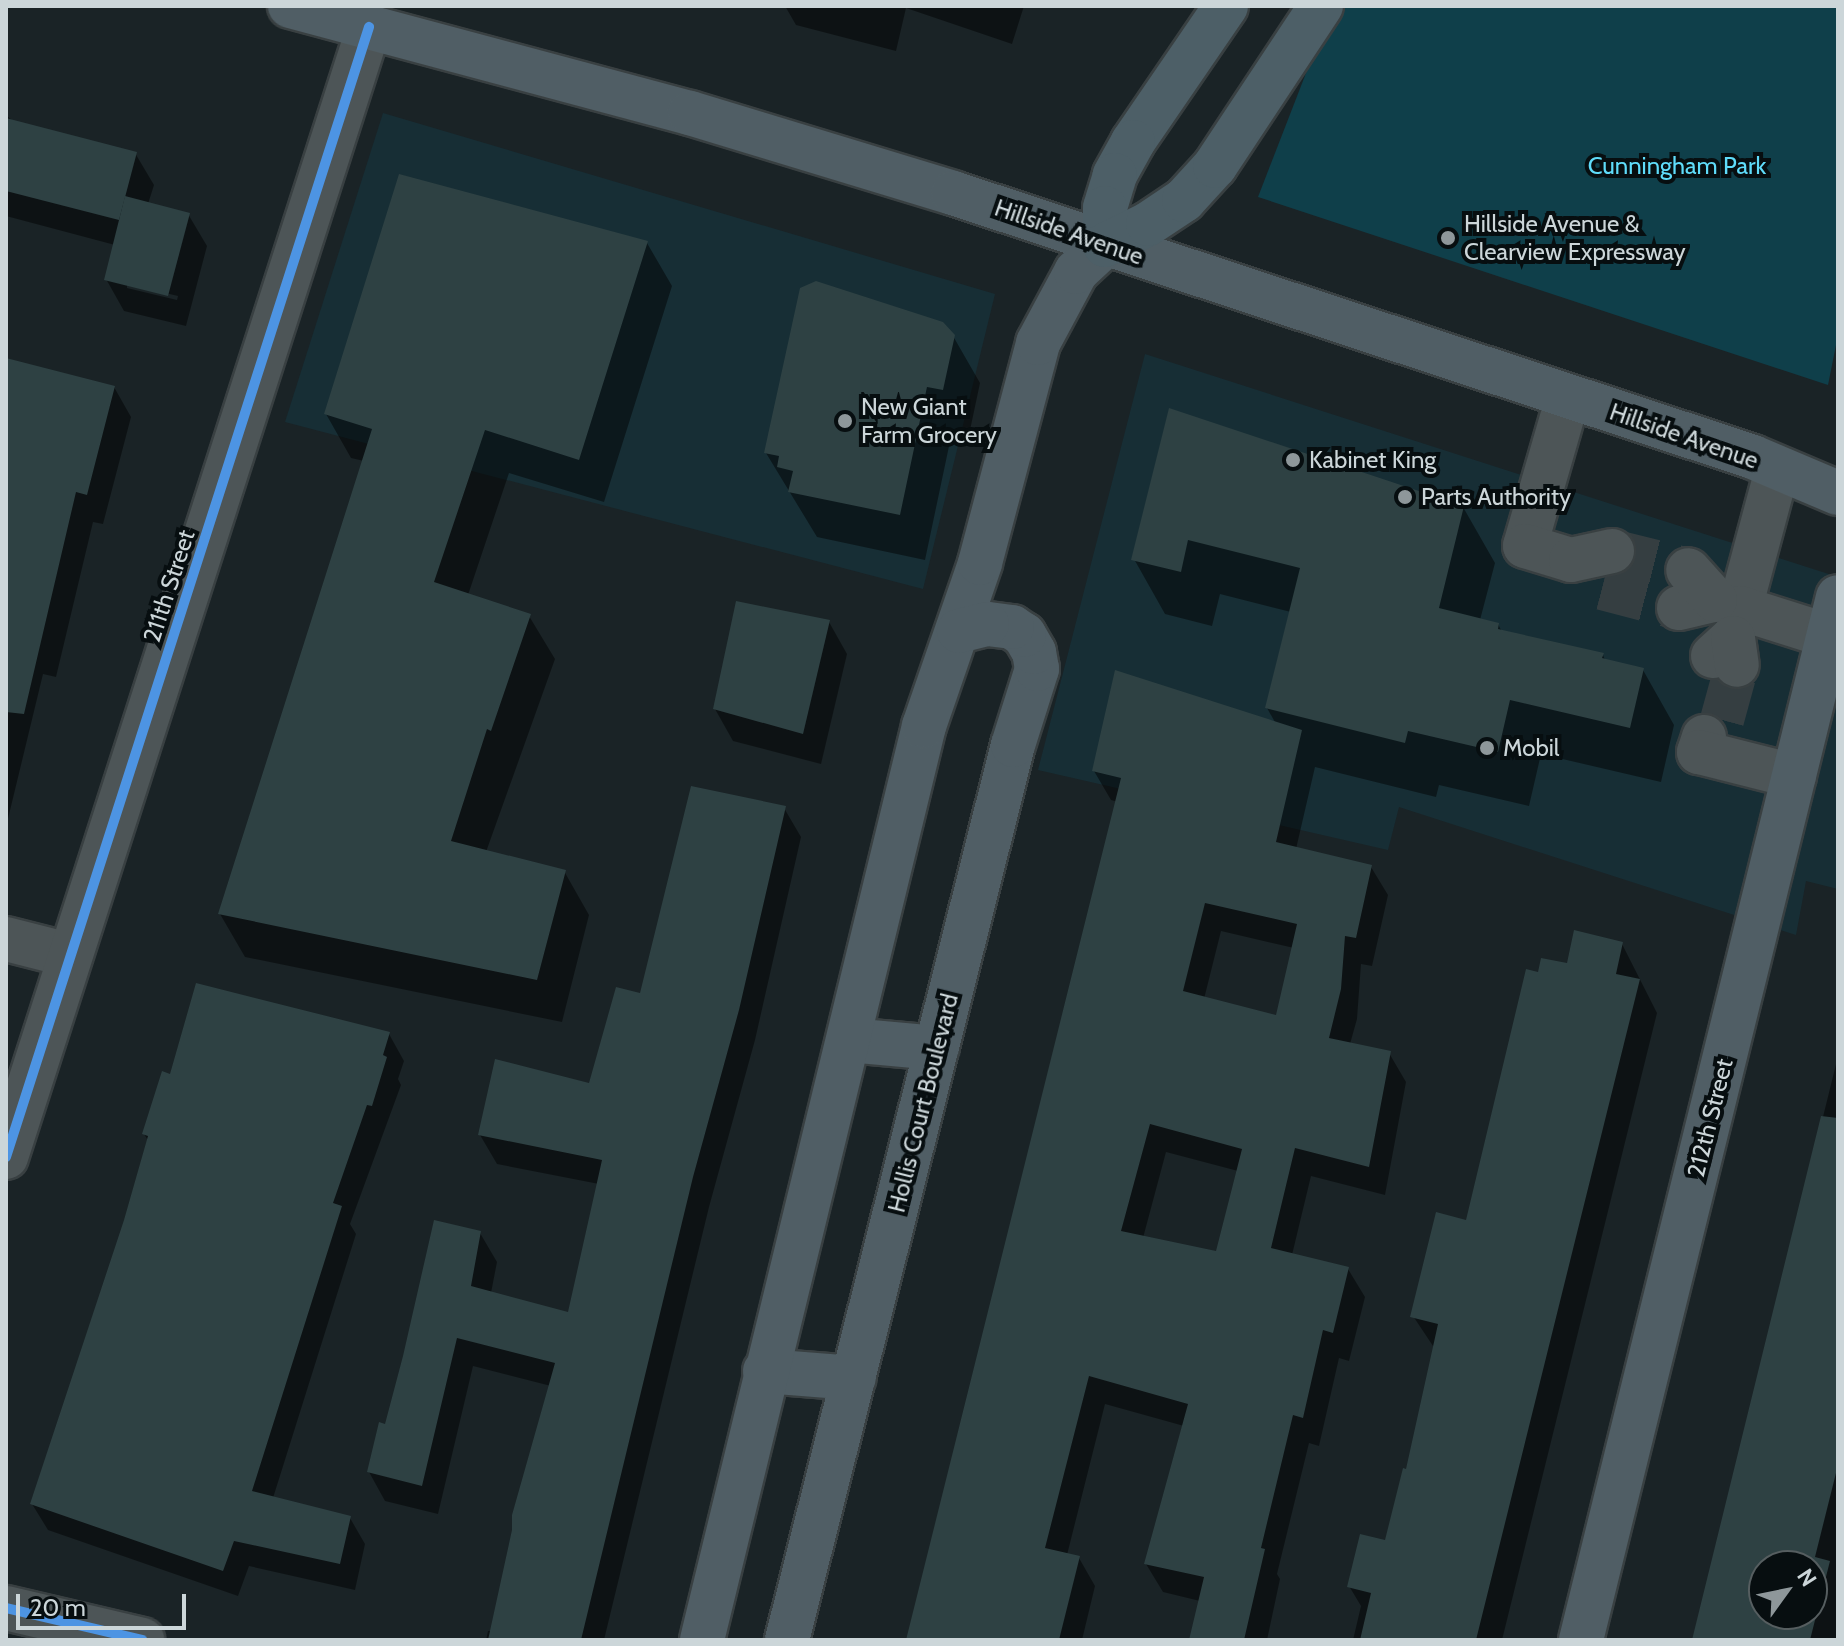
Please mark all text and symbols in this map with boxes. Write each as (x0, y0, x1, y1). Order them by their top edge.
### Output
park label: Cunningham Park (1588, 152, 1766, 180)
street label: Hillside Avenue (991, 193, 1147, 271)
place label: Hillside Avenue & Clearview Expressway (1464, 210, 1686, 266)
marker: Hillside Avenue & Clearview Expressway (1439, 229, 1457, 247)
place label: New Giant Farm Grocery (861, 393, 997, 449)
street label: Hillside Avenue (1606, 397, 1762, 475)
marker: New Giant Farm Grocery (836, 412, 854, 430)
place label: Kabinet King (1309, 446, 1436, 474)
marker: Kabinet King (1284, 451, 1302, 469)
place label: Parts Authority (1421, 483, 1571, 511)
marker: Parts Authority (1396, 488, 1414, 506)
street label: 211th Street (137, 526, 201, 646)
place label: Mobil (1503, 734, 1559, 762)
marker: Mobil (1478, 739, 1496, 757)
street label: Hollis Court Boulevard (882, 991, 964, 1215)
street label: 212th Street (1681, 1056, 1739, 1180)
north arrow (1748, 1550, 1828, 1630)
text: N (1791, 1564, 1822, 1592)
scale bar (20, 1578, 190, 1628)
text: 20 m (30, 1593, 86, 1622)

